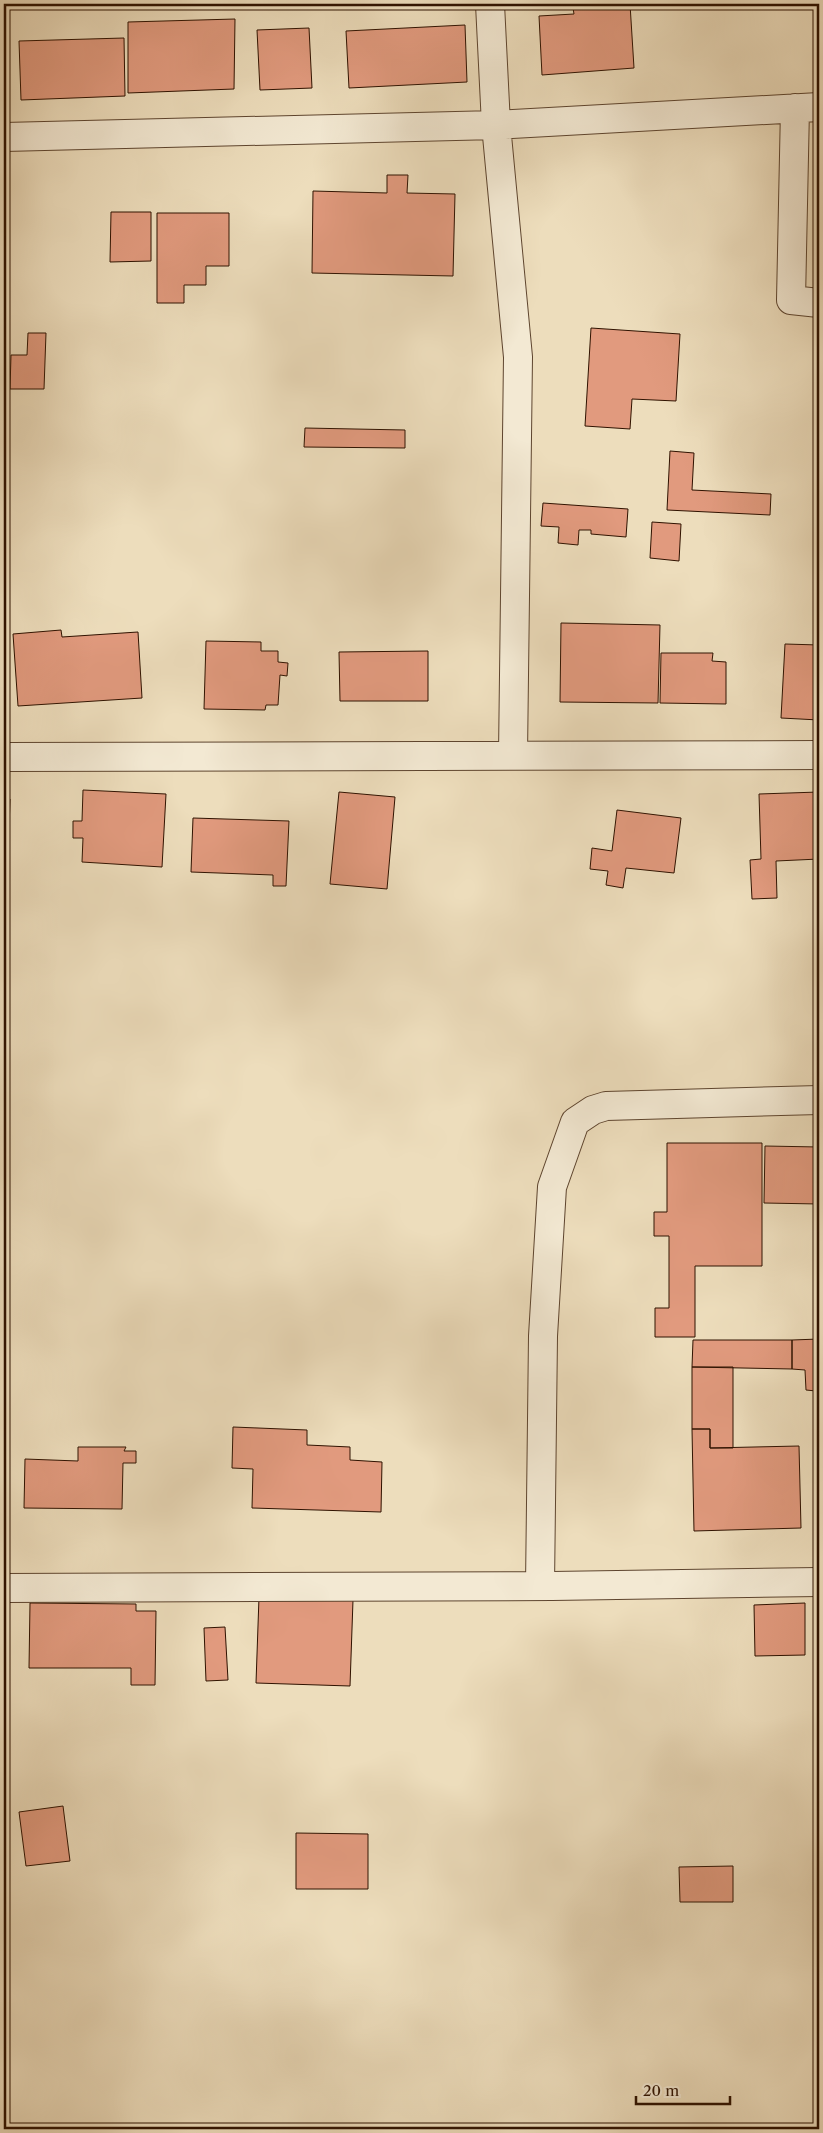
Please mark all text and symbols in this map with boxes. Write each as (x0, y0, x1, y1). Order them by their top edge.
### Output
scale bar (636, 2073, 729, 2105)
text: 20 m (643, 2081, 679, 2100)

